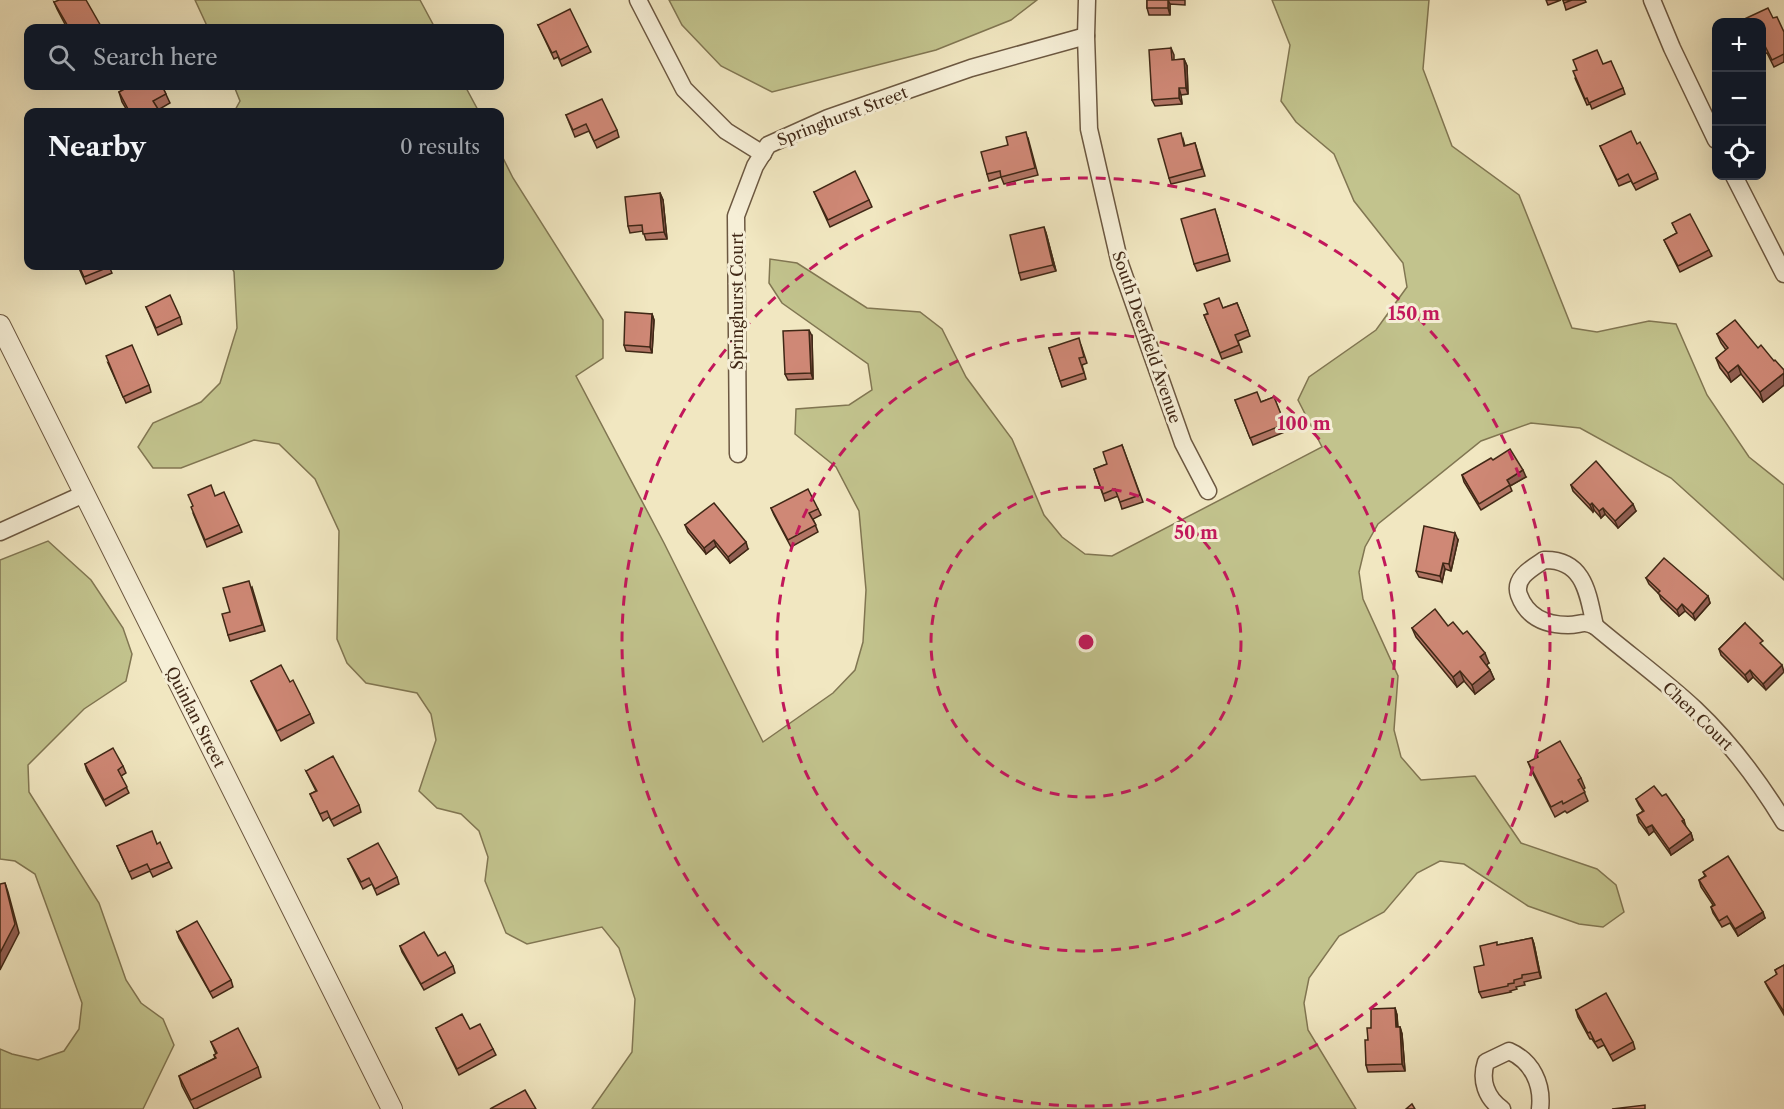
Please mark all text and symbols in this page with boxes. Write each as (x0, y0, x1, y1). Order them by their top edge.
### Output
map controls (1712, 18, 1766, 180)
button: + (1712, 18, 1766, 72)
search box (24, 24, 504, 90)
icon: search (45, 41, 78, 74)
text: Search here (93, 44, 218, 71)
button: − (1712, 72, 1766, 126)
street label: Springhurst Street (774, 82, 910, 150)
button: locate (1712, 126, 1766, 180)
text: Nearby (48, 131, 146, 163)
text: 0 results (400, 135, 480, 159)
street label: Springhurst Court (727, 232, 747, 370)
street label: South Deerfield Avenue (1108, 248, 1186, 426)
text: 150 m (1388, 303, 1440, 325)
text: 100 m (1277, 413, 1331, 435)
text: 50 m (1174, 522, 1218, 544)
centre of rings (1076, 632, 1096, 652)
street label: Quinlan Street (162, 663, 230, 771)
street label: Chen Court (1659, 678, 1738, 755)

